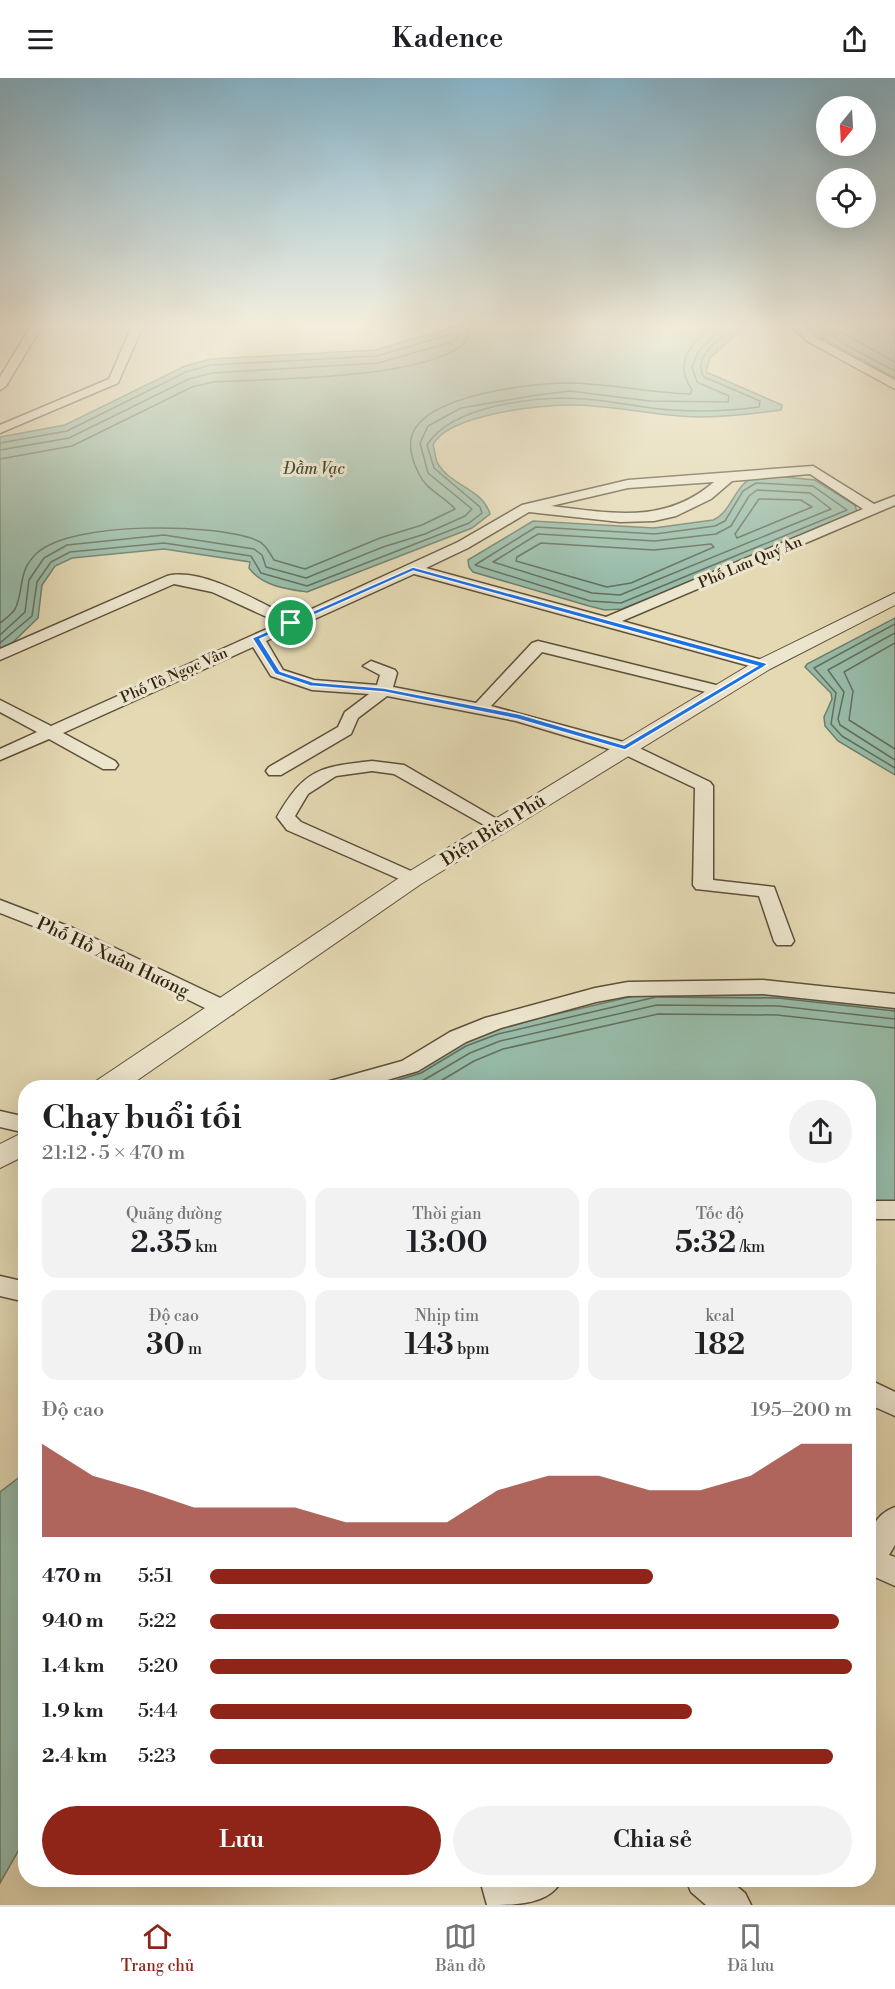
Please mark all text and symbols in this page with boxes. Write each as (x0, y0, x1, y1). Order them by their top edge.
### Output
text: Kadence (392, 22, 503, 56)
icon: menu (24, 23, 57, 56)
icon: share (838, 23, 871, 56)
north arrow (816, 96, 876, 156)
map controls (816, 96, 876, 228)
button: locate (816, 168, 876, 228)
water label: Đầm Vạc (282, 459, 345, 479)
street label: Phố Lưu Quý An (696, 532, 805, 593)
pin (265, 597, 316, 648)
icon: arrive (274, 606, 307, 639)
street label: Phố Tô Ngọc Vân (118, 643, 231, 708)
street label: Điện Biên Phủ (437, 789, 550, 872)
street label: Phố Hồ Xuân Hương (33, 912, 193, 1003)
text: Chạy buổi tối (42, 1098, 242, 1139)
button: share (789, 1100, 852, 1163)
text: 21:12 · 5 × 470 m (42, 1141, 185, 1166)
text: Quãng đường (126, 1204, 222, 1224)
text: Thời gian (412, 1204, 482, 1224)
text: Tốc độ (696, 1204, 744, 1224)
text: 2.35 (130, 1224, 192, 1262)
text: 13:00 (406, 1224, 488, 1262)
text: 5:32 (675, 1224, 736, 1262)
text: km (192, 1237, 218, 1257)
text: /km (736, 1237, 765, 1257)
text: Độ cao (149, 1306, 199, 1326)
text: Nhịp tim (415, 1306, 479, 1326)
text: kcal (705, 1306, 735, 1326)
text: 30 (146, 1326, 185, 1364)
text: 143 (404, 1326, 454, 1364)
text: 182 (695, 1326, 745, 1364)
text: m (185, 1339, 202, 1359)
text: bpm (454, 1339, 490, 1359)
text: Độ cao (42, 1398, 104, 1423)
text: 195–200 m (751, 1398, 852, 1423)
text: 470 m (42, 1564, 102, 1589)
text: 5:51 (138, 1564, 173, 1589)
text: 940 m (42, 1609, 104, 1634)
text: 5:22 (138, 1609, 176, 1634)
text: 1.4 km (42, 1654, 104, 1679)
text: 5:20 (138, 1654, 178, 1679)
text: 1.9 km (42, 1699, 104, 1724)
text: 5:44 (138, 1699, 178, 1724)
text: 2.4 km (42, 1744, 107, 1769)
text: 5:23 (138, 1744, 176, 1769)
button: Lưu (42, 1806, 441, 1875)
button: Chia sẻ (453, 1806, 852, 1875)
tab: Trang chủ (121, 1920, 194, 1976)
tab: Bản đồ (436, 1920, 486, 1976)
tab: Đã lưu (727, 1920, 774, 1976)

